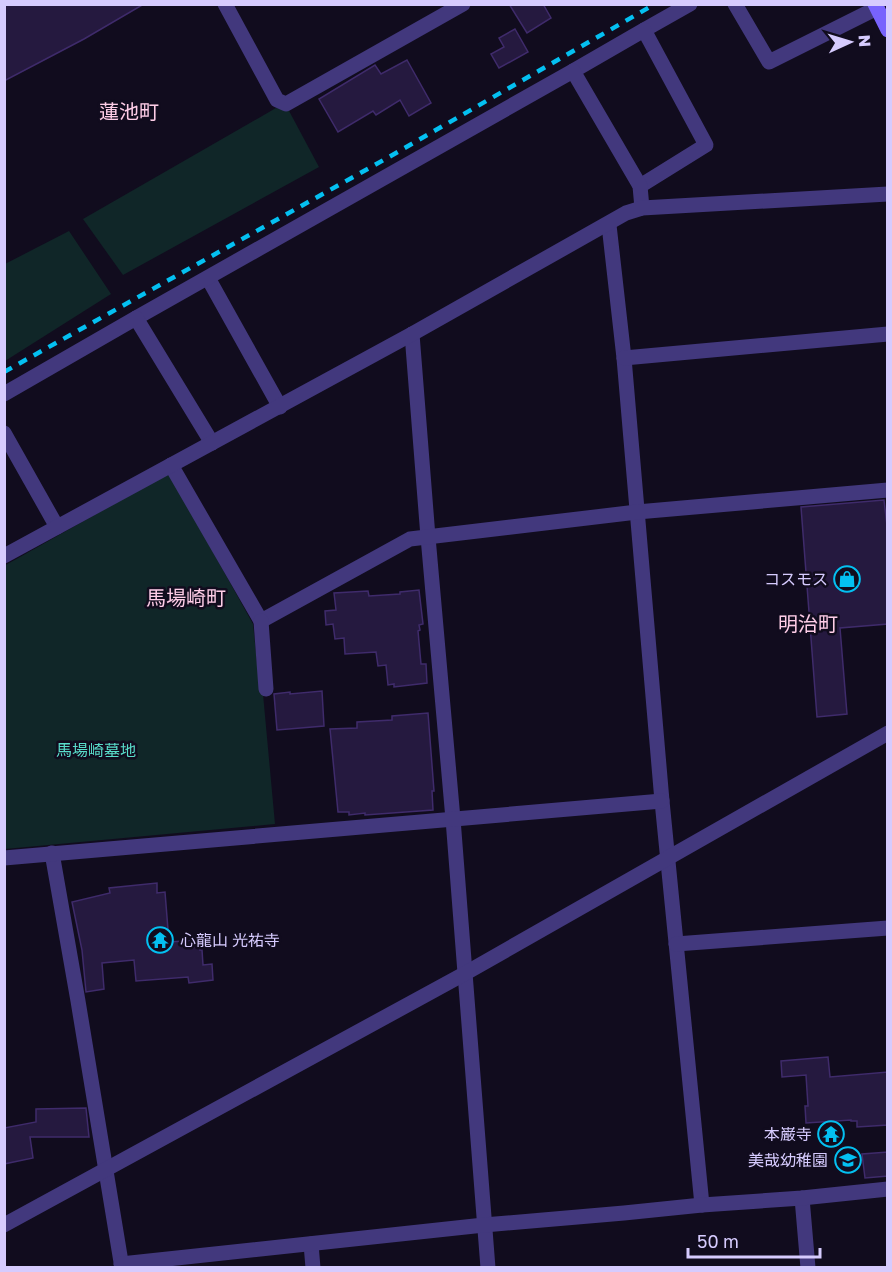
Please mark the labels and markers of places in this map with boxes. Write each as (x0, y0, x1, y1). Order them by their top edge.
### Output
shop icon: コスモス (832, 564, 862, 594)
place label: コスモス (764, 569, 828, 589)
temple icon: 心龍山 光祐寺 (145, 925, 175, 955)
place label: 心龍山 光祐寺 (180, 930, 280, 950)
temple icon: 本巌寺 (816, 1119, 846, 1149)
place label: 本巌寺 (764, 1124, 812, 1144)
school or university icon: 美哉幼稚園 (833, 1145, 863, 1175)
place label: 美哉幼稚園 (748, 1150, 828, 1170)

